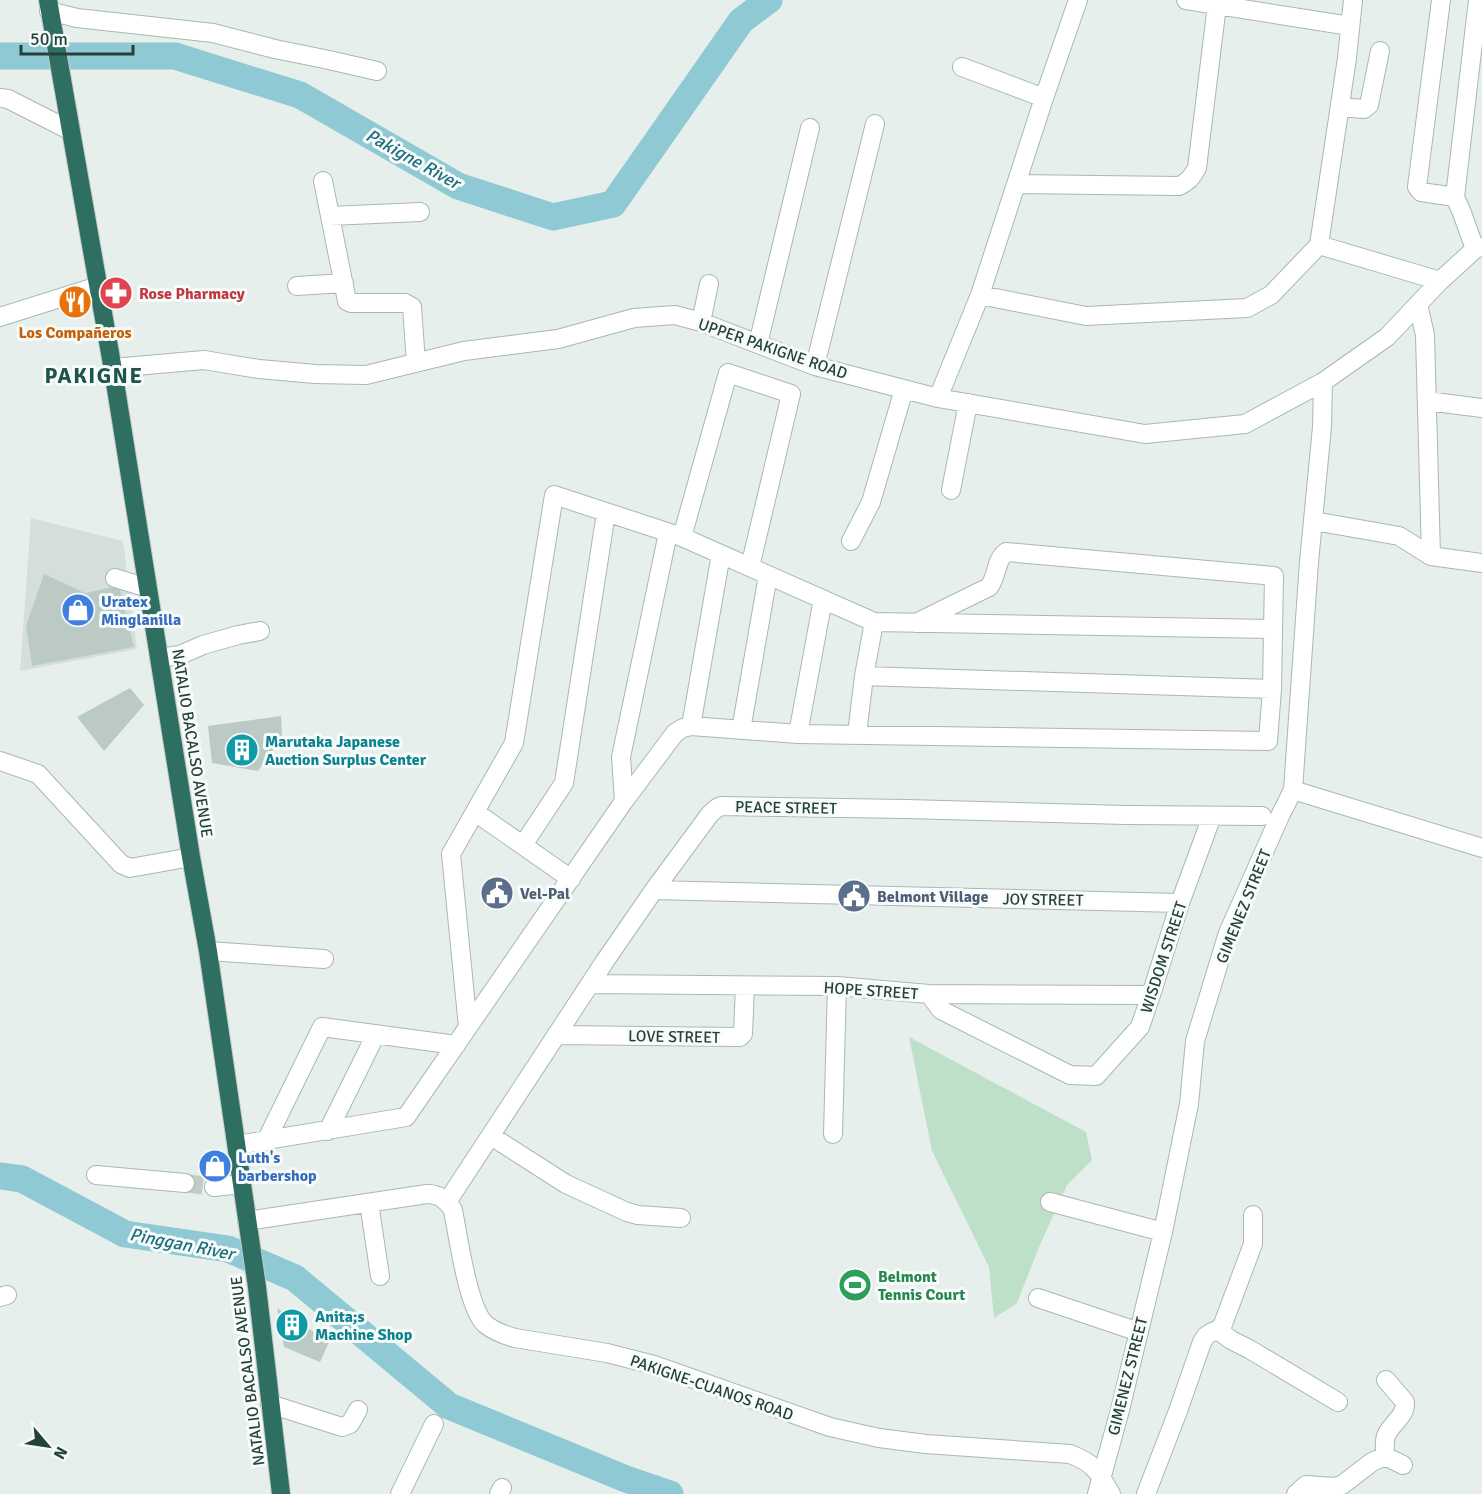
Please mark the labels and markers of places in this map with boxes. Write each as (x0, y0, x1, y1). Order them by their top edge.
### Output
pharmacy icon: Rose Pharmacy (98, 275, 134, 311)
restaurant icon: Los Compañeros (57, 284, 93, 320)
place label: Rose Pharmacy (139, 284, 245, 304)
place label: Los Compañeros (18, 323, 132, 343)
shop icon: Uratex Minglanilla (60, 592, 96, 628)
place label: Uratex Minglanilla (101, 592, 181, 630)
building icon: Marutaka Japanese Auction Surplus Center (224, 732, 260, 768)
place label: Marutaka Japanese Auction Surplus Center (265, 732, 427, 770)
public building icon: Vel-Pal (479, 875, 515, 911)
public building icon: Belmont Village (836, 878, 872, 914)
place label: Vel-Pal (520, 884, 570, 904)
place label: Belmont Village (877, 887, 988, 907)
shop icon: Luth's barbershop (197, 1148, 233, 1184)
place label: Luth's barbershop (238, 1148, 317, 1186)
sports icon: Belmont Tennis Court (837, 1267, 873, 1303)
place label: Belmont Tennis Court (878, 1267, 965, 1305)
building icon: Anita;s Machine Shop (274, 1307, 310, 1343)
place label: Anita;s Machine Shop (315, 1307, 413, 1345)

